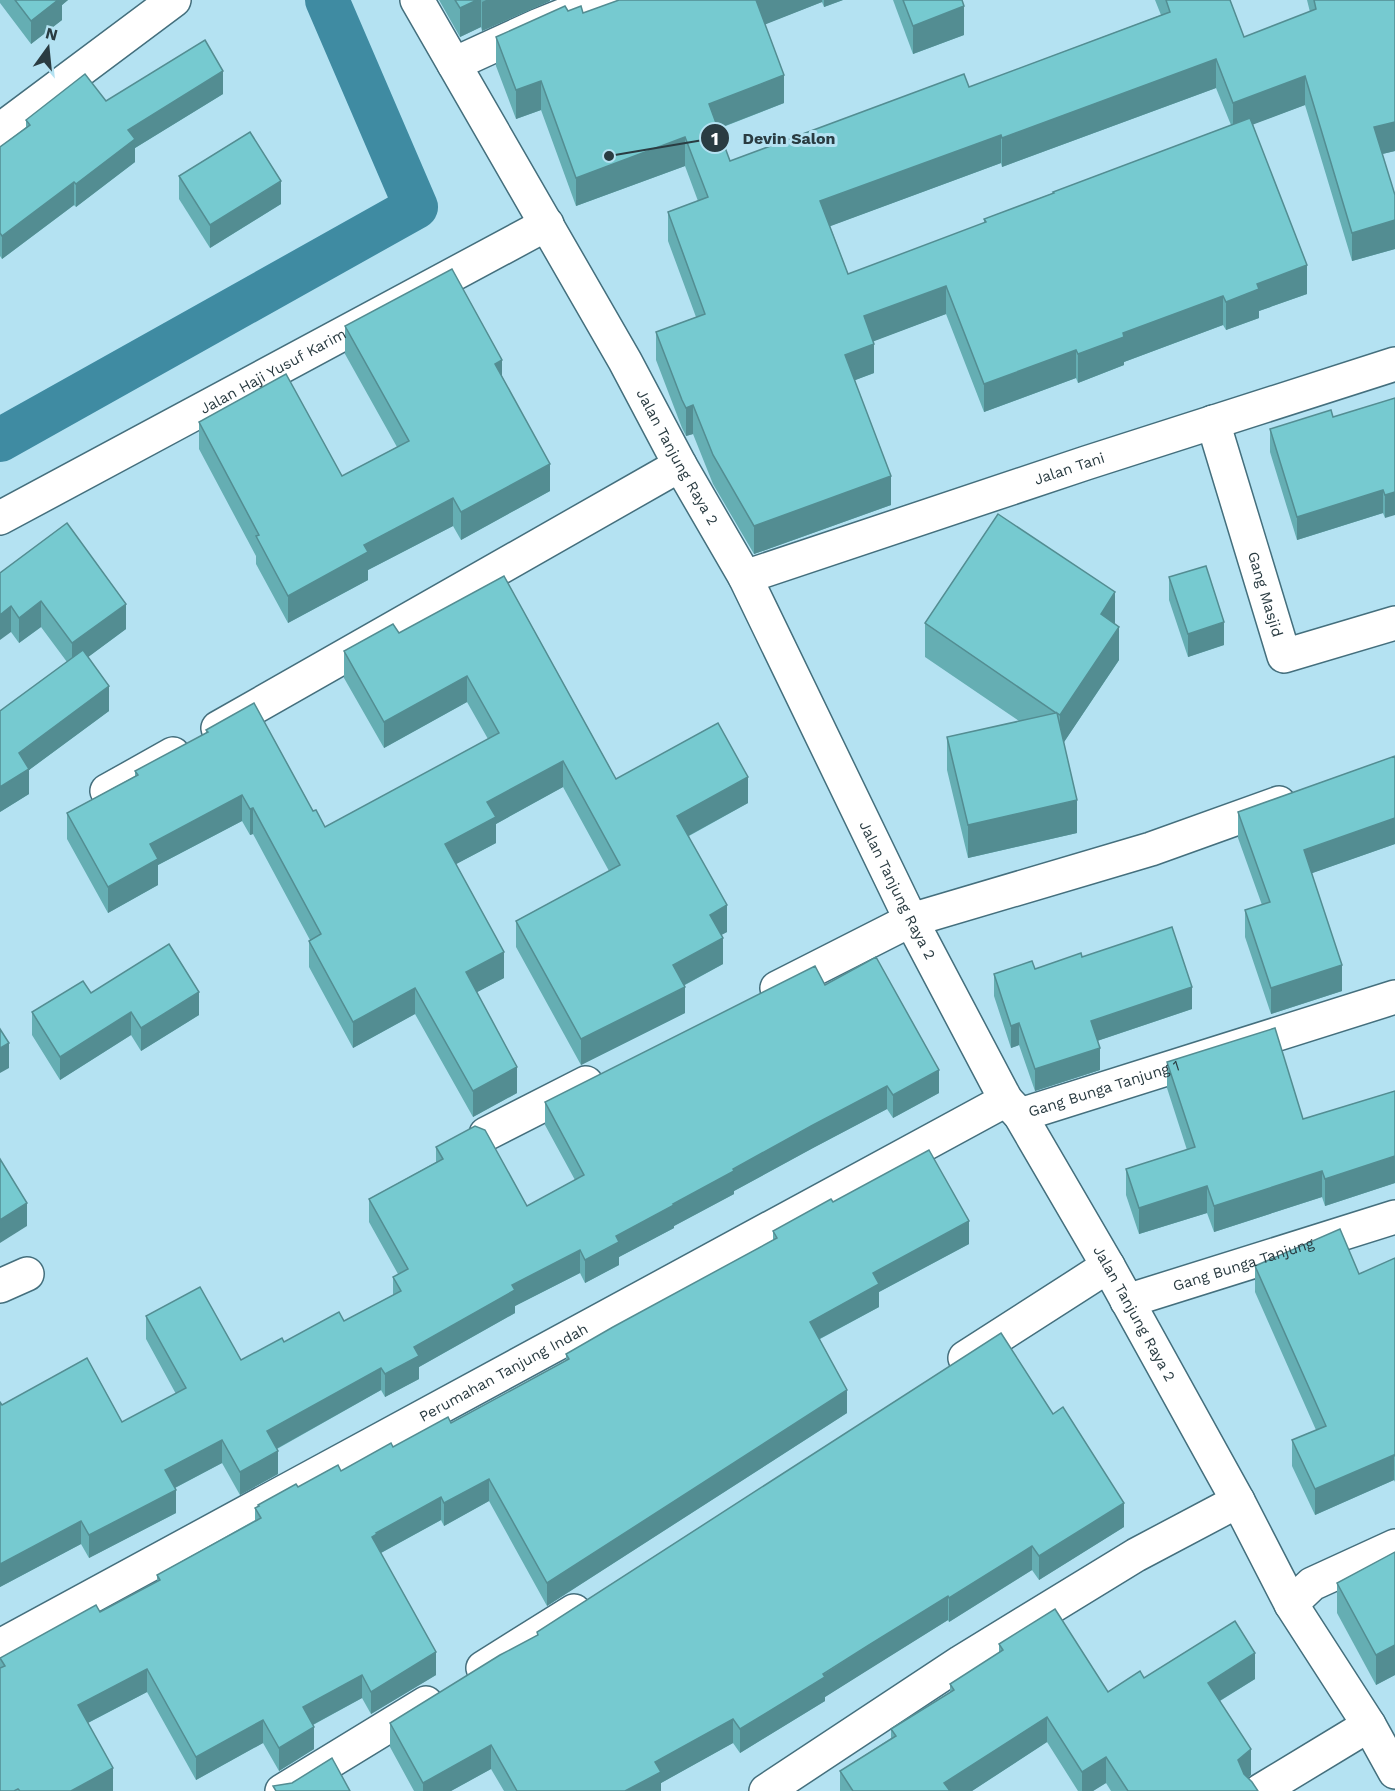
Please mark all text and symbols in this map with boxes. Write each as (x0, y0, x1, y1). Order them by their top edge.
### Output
north arrow (18, 18, 78, 78)
text: N (44, 23, 60, 45)
callout: Devin Salon (700, 121, 847, 155)
text: 1 (711, 128, 719, 149)
text: Devin Salon (743, 129, 835, 148)
street label: Jalan Haji Yusuf Karim (197, 325, 349, 418)
street label: Jalan Tanjung Raya 2 (633, 386, 722, 528)
street label: Jalan Tani (1032, 449, 1107, 489)
street label: Gang Masjid (1244, 549, 1287, 639)
street label: Jalan Tanjung Raya 2 (855, 818, 939, 963)
street label: Gang Bunga Tanjung 1 (1026, 1056, 1182, 1121)
street label: Gang Bunga Tanjung (1171, 1234, 1316, 1295)
street label: Jalan Tanjung Raya 2 (1089, 1243, 1179, 1385)
street label: Perumahan Tanjung Indah (416, 1320, 591, 1426)

